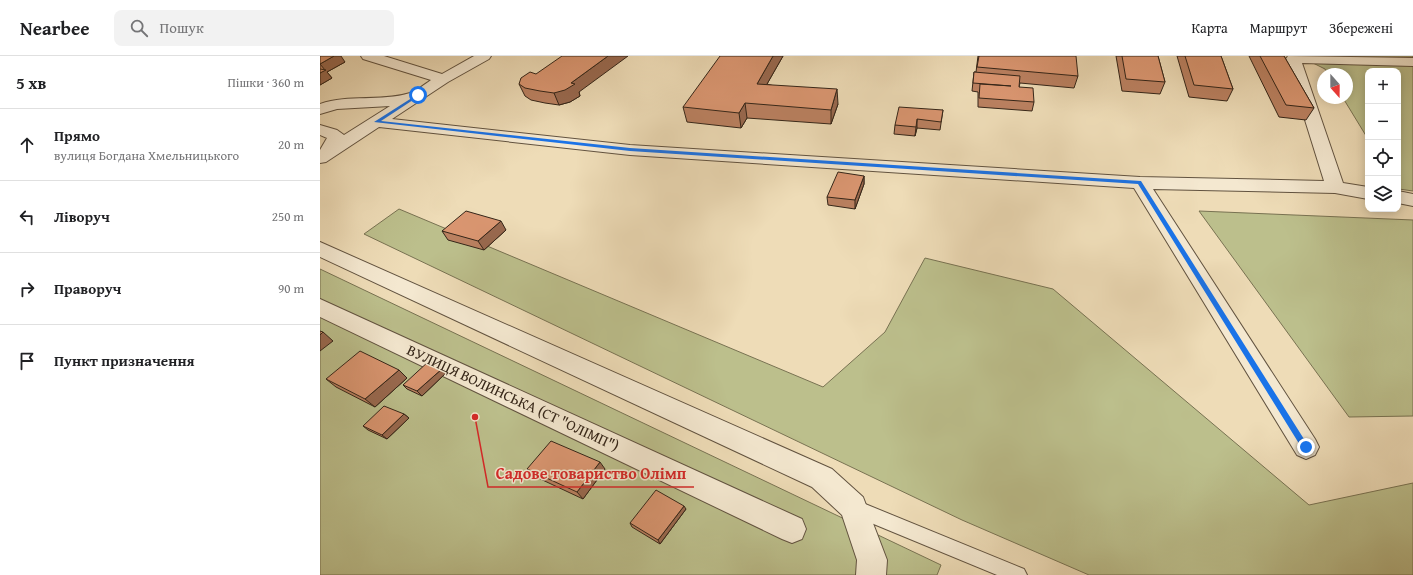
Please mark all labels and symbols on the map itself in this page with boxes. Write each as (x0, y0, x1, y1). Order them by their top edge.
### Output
north arrow (1317, 68, 1353, 104)
route start (409, 86, 427, 104)
street label: ВУЛИЦЯ ВОЛИНСЬКА (СТ "ОЛІМП") (404, 339, 623, 456)
route end (1297, 438, 1315, 456)
callout: Садове товариство Олімп (488, 459, 694, 487)
text: Садове товариство Олімп (496, 461, 687, 485)

